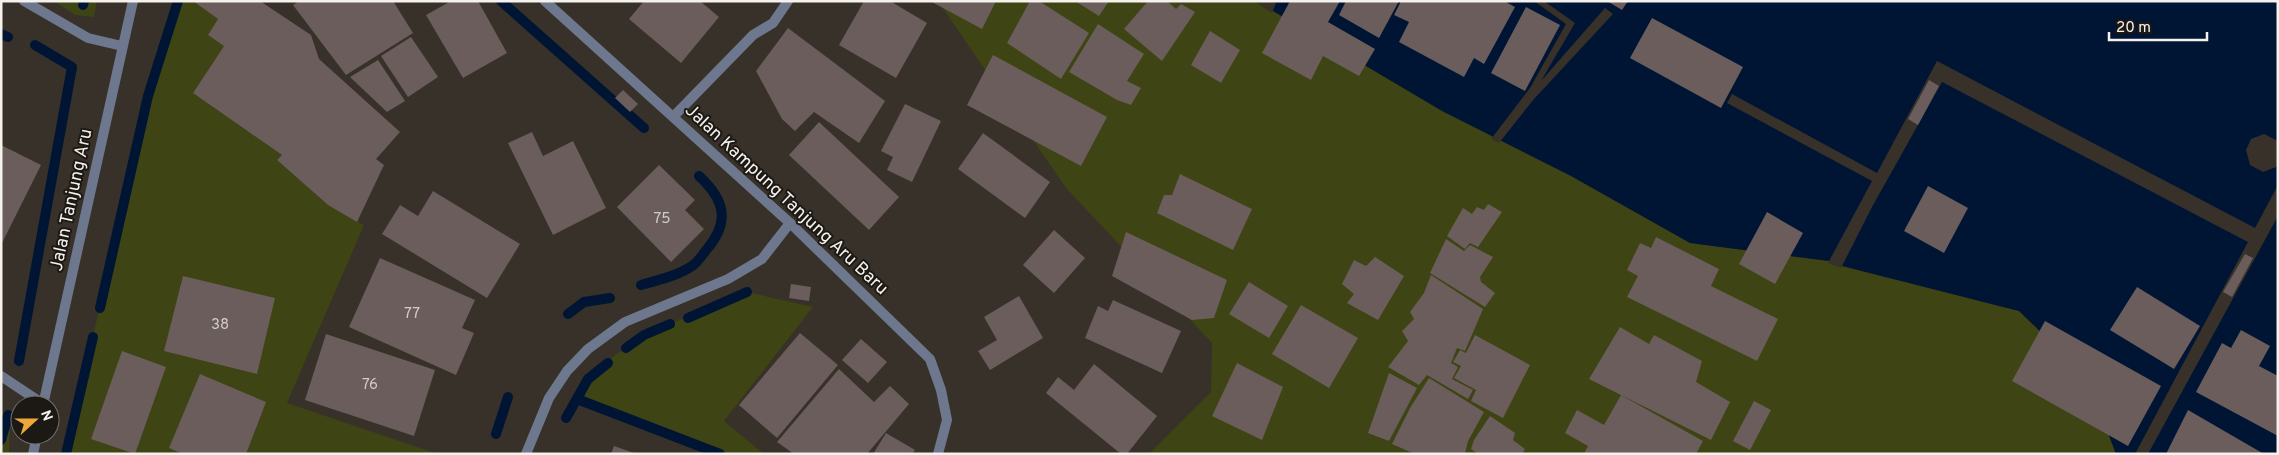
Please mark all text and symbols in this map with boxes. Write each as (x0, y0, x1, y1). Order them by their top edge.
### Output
scale bar (2109, 10, 2206, 42)
text: 20 m (2116, 19, 2151, 38)
street label: Jalan Kampung Tanjung Aru Baru (679, 100, 893, 300)
street label: Jalan Tanjung Aru (46, 127, 98, 273)
house number: 75 (653, 210, 671, 229)
house number: 77 (404, 305, 420, 324)
house number: 38 (211, 316, 229, 335)
house number: 76 (362, 376, 378, 395)
north arrow (10, 395, 60, 445)
text: N (36, 408, 55, 424)

